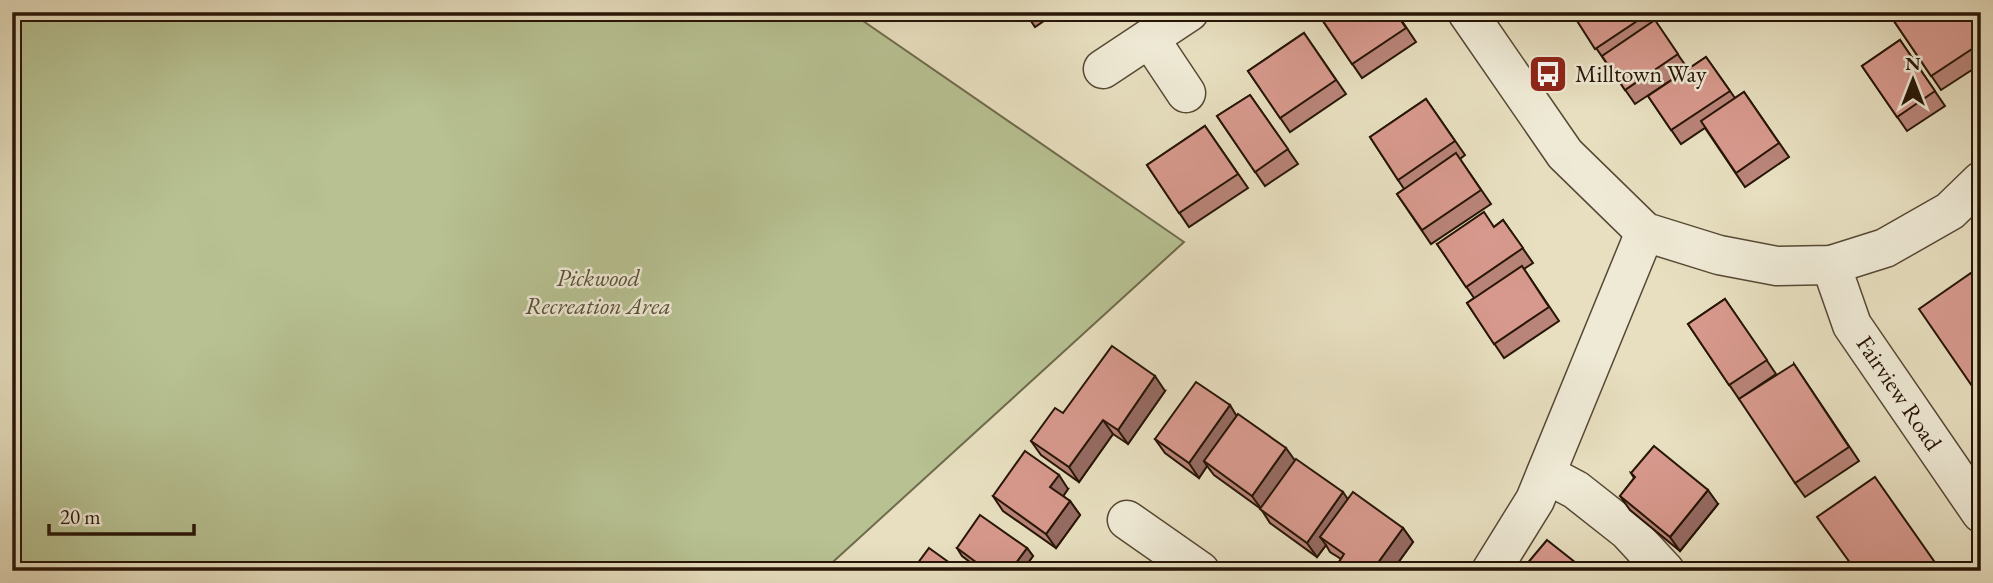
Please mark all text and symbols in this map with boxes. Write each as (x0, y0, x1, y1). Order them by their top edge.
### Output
north arrow (1878, 46, 1948, 116)
text: N (1905, 51, 1921, 76)
bus stop icon: Milltown Way (1527, 53, 1569, 95)
place label: Milltown Way (1575, 58, 1707, 89)
park label: Pickwood Recreation Area (525, 262, 671, 321)
street label: Fairview Road (1850, 329, 1950, 457)
scale bar (49, 492, 194, 536)
text: 20 m (60, 503, 101, 530)

